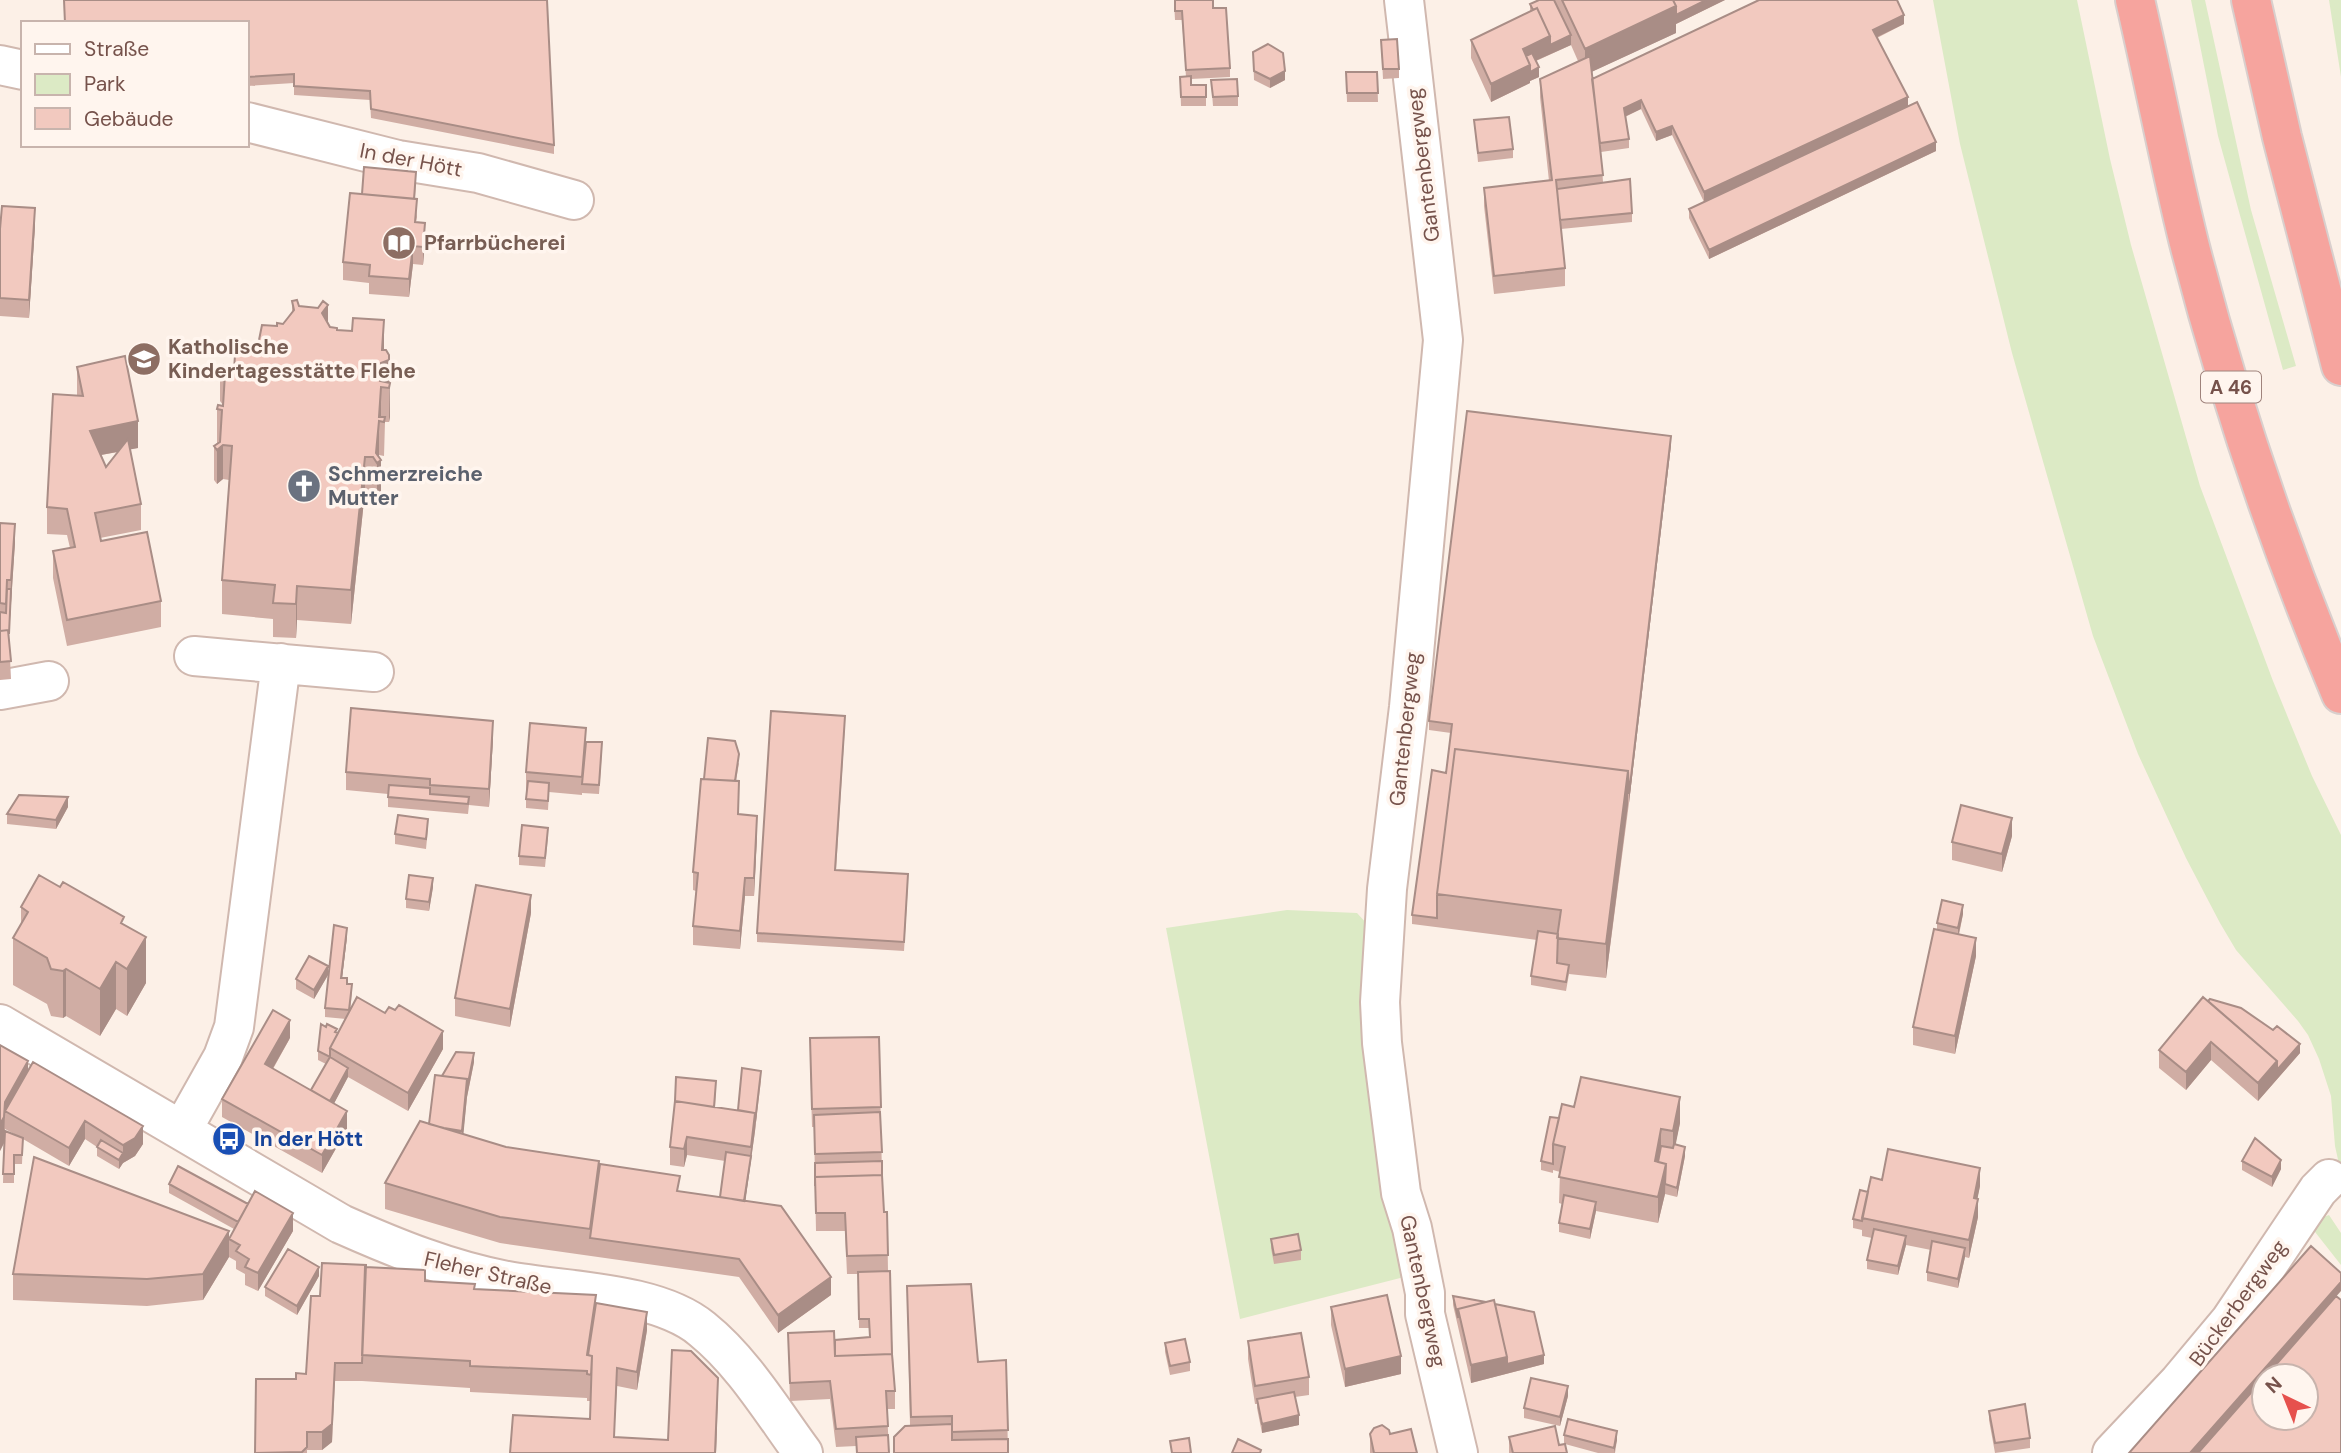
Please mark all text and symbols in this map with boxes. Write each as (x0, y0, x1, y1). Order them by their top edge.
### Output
legend (21, 21, 248, 147)
text: Straße (84, 35, 149, 63)
text: Park (84, 70, 126, 98)
street label: Gantenbergweg (1400, 86, 1446, 244)
text: Gebäude (84, 105, 174, 133)
street label: In der Hött (357, 136, 465, 184)
library icon: Pfarrbücherei (380, 224, 418, 262)
place label: Pfarrbücherei (424, 229, 566, 257)
place label: Katholische Kindertagesstätte Flehe (168, 333, 416, 385)
school or university icon: Katholische Kindertagesstätte Flehe (125, 340, 163, 378)
road number: A 46 (2201, 372, 2261, 402)
place label: Schmerzreiche Mutter (328, 460, 483, 512)
church icon: Schmerzreiche Mutter (285, 467, 323, 505)
street label: Gantenbergweg (1383, 650, 1427, 807)
bus stop icon: In der Hött (210, 1120, 248, 1158)
place label: In der Hött (254, 1125, 363, 1153)
street label: Gantenbergweg (1393, 1212, 1453, 1370)
street label: Bückerbergweg (2183, 1234, 2293, 1372)
street label: Fleher Straße (421, 1245, 555, 1301)
north arrow (2250, 1362, 2320, 1432)
text: N (2260, 1371, 2287, 1399)

